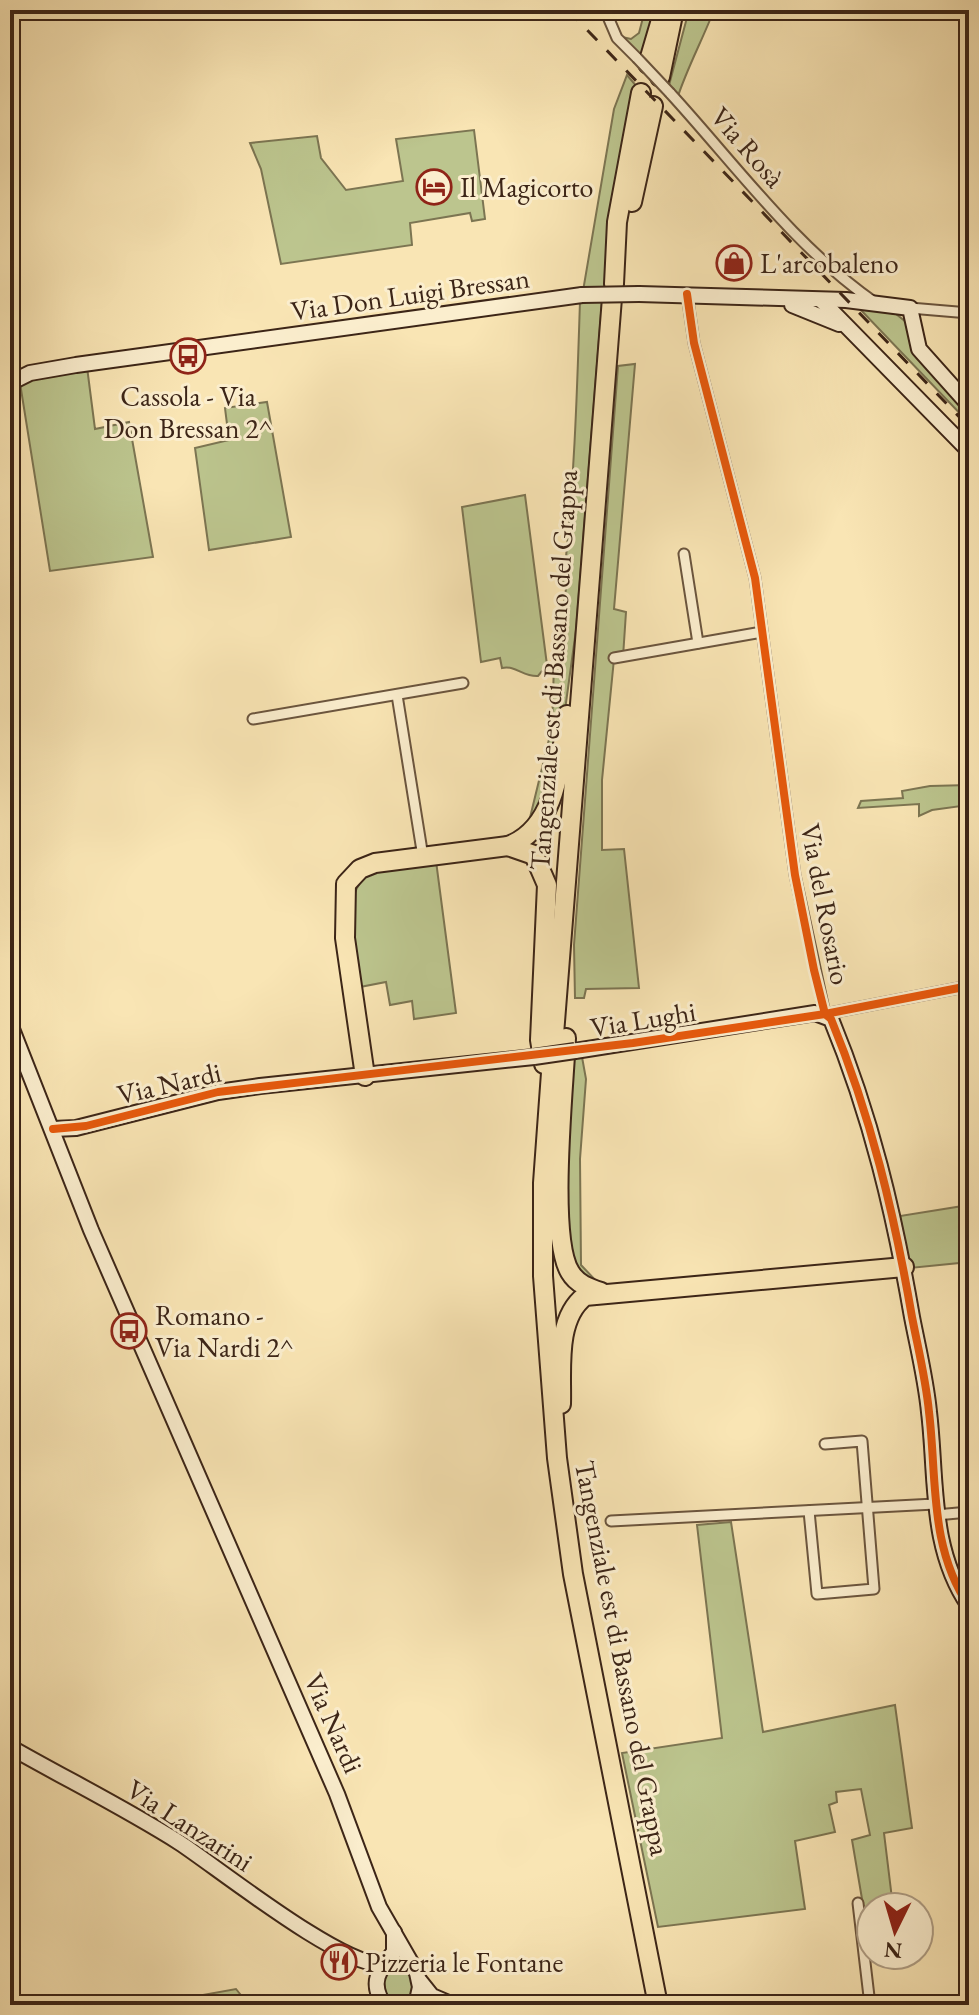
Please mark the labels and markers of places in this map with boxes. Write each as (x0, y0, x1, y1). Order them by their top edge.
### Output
hotel icon: Il Magicorto (415, 168, 453, 206)
place label: Il Magicorto (460, 169, 593, 205)
shop icon: L'arcobaleno (715, 244, 753, 282)
place label: L'arcobaleno (760, 245, 899, 281)
bus stop icon: Cassola - Via Don Bressan 2^ (169, 337, 207, 375)
place label: Cassola - Via Don Bressan 2^ (103, 378, 273, 446)
place label: Romano - Via Nardi 2^ (155, 1297, 294, 1365)
bus stop icon: Romano - Via Nardi 2^ (110, 1312, 148, 1350)
restaurant icon: Pizzeria le Fontane (320, 1943, 358, 1981)
place label: Pizzeria le Fontane (365, 1944, 563, 1980)

